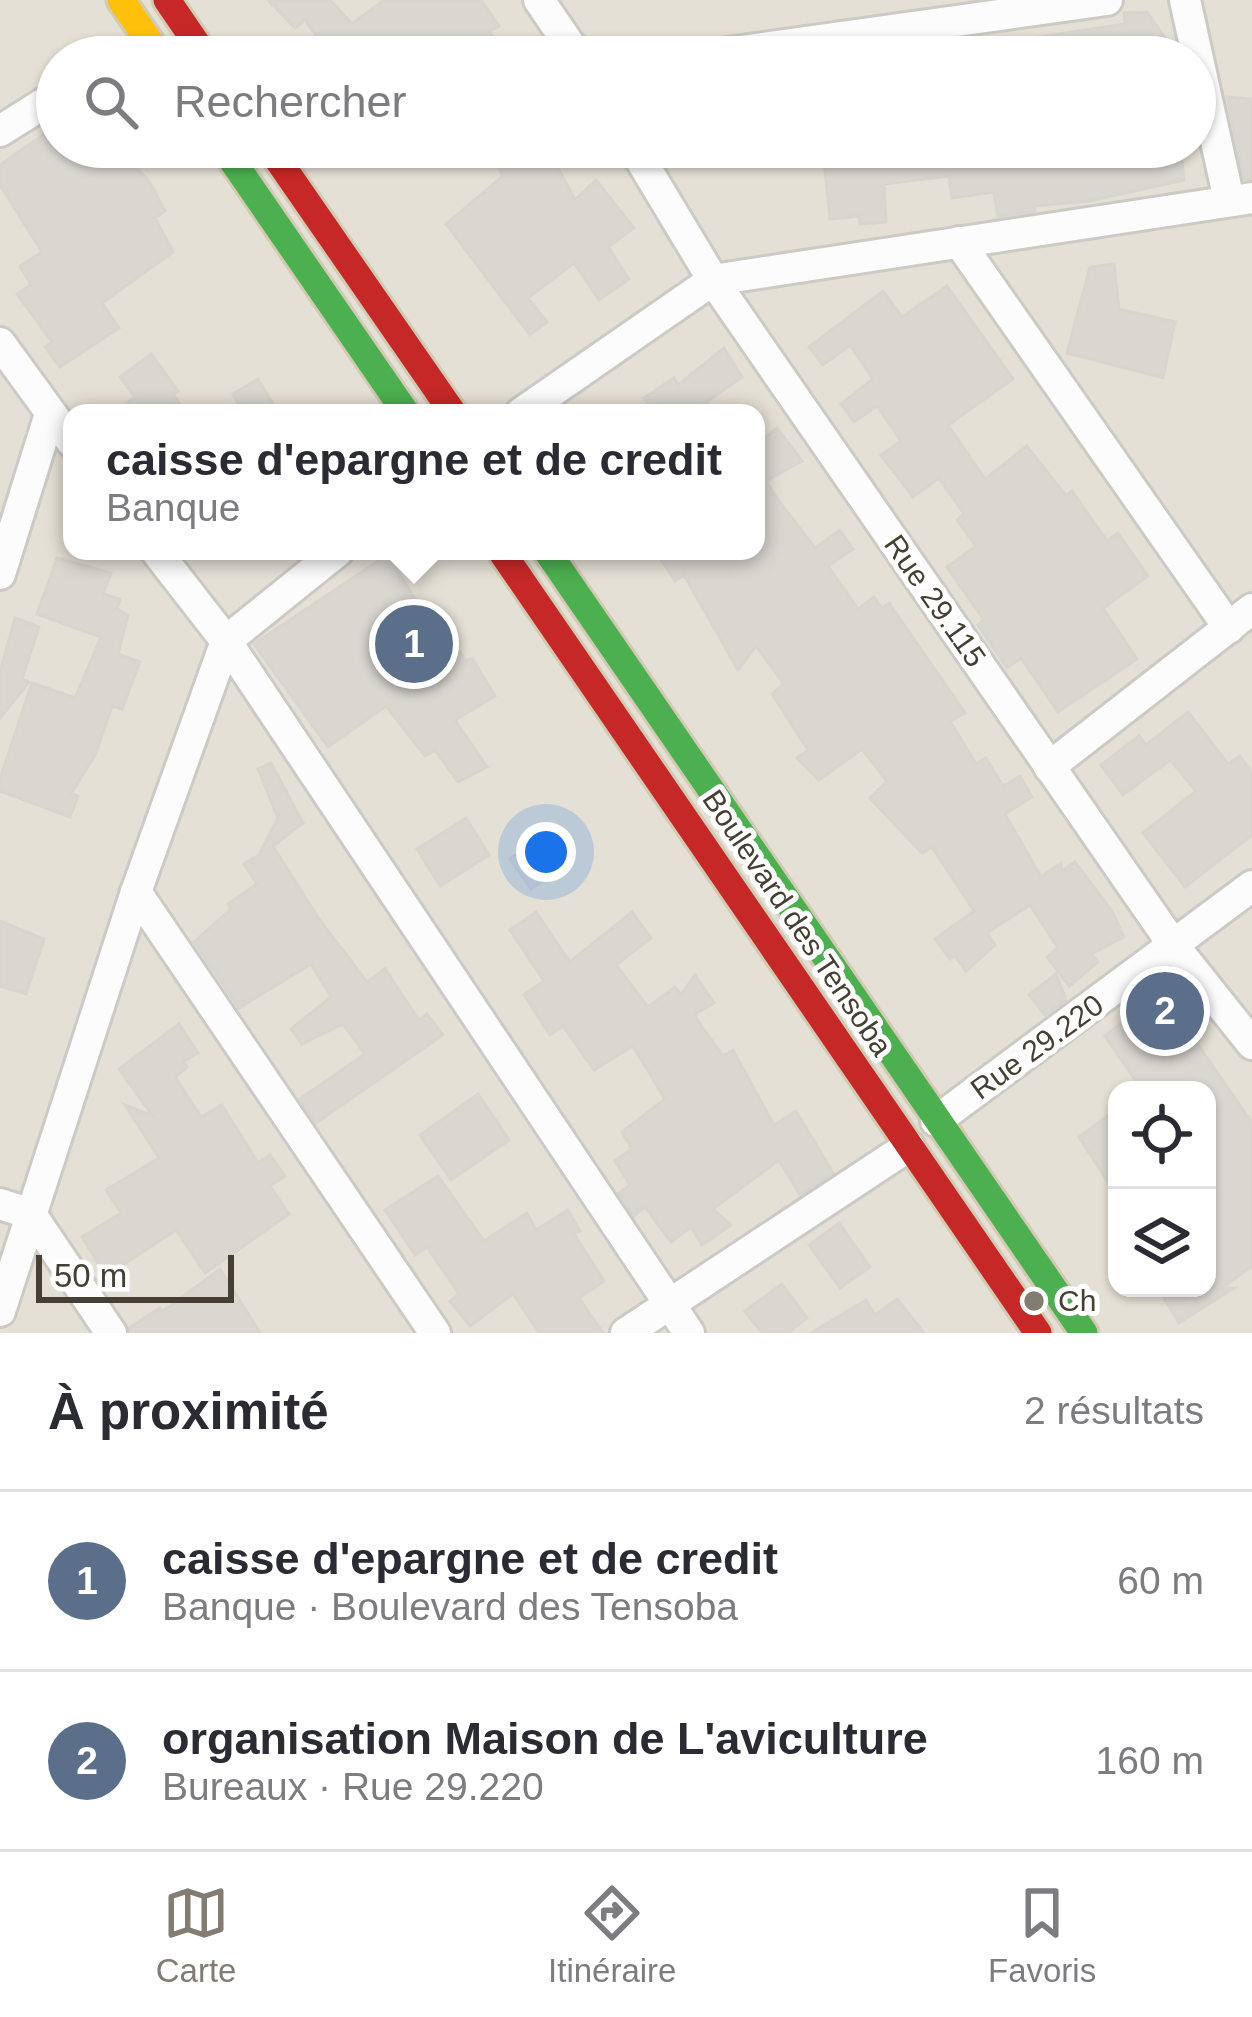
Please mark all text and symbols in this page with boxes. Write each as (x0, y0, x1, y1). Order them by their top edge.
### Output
search box (36, 36, 1216, 168)
icon: search (78, 69, 144, 135)
text: Rechercher (174, 76, 407, 127)
popup (63, 404, 765, 560)
text: caisse d'epargne et de credit (106, 434, 722, 485)
text: Banque (106, 486, 240, 529)
street label: Rue 29.115 (878, 529, 993, 673)
pin: 1 (375, 599, 453, 689)
street label: Boulevard des Tensoba (696, 784, 899, 1062)
your location (516, 822, 576, 882)
pin: 2 (1126, 966, 1204, 1056)
street label: Rue 29.220 (964, 988, 1109, 1106)
map controls (1108, 1081, 1216, 1297)
button: locate (1108, 1081, 1216, 1189)
button: layers (1108, 1189, 1216, 1297)
scale bar (36, 1249, 234, 1302)
text: 50 m (54, 1257, 127, 1294)
place label: Ch (1058, 1284, 1096, 1317)
marker: Ch (1021, 1288, 1047, 1314)
text: À proximité (48, 1383, 329, 1440)
text: 2 résultats (1024, 1389, 1204, 1432)
text: caisse d'epargne et de credit (162, 1533, 778, 1584)
text: 1 (76, 1559, 98, 1602)
text: 60 m (1117, 1559, 1204, 1602)
text: Banque · Boulevard des Tensoba (162, 1585, 738, 1628)
text: organisation Maison de L'aviculture (162, 1713, 928, 1764)
text: 2 (76, 1739, 98, 1782)
text: 160 m (1096, 1739, 1204, 1782)
text: Bureaux · Rue 29.220 (162, 1765, 544, 1808)
tab: Carte (156, 1880, 236, 1990)
tab: Itinéraire (548, 1880, 676, 1990)
tab: Favoris (988, 1880, 1096, 1990)

